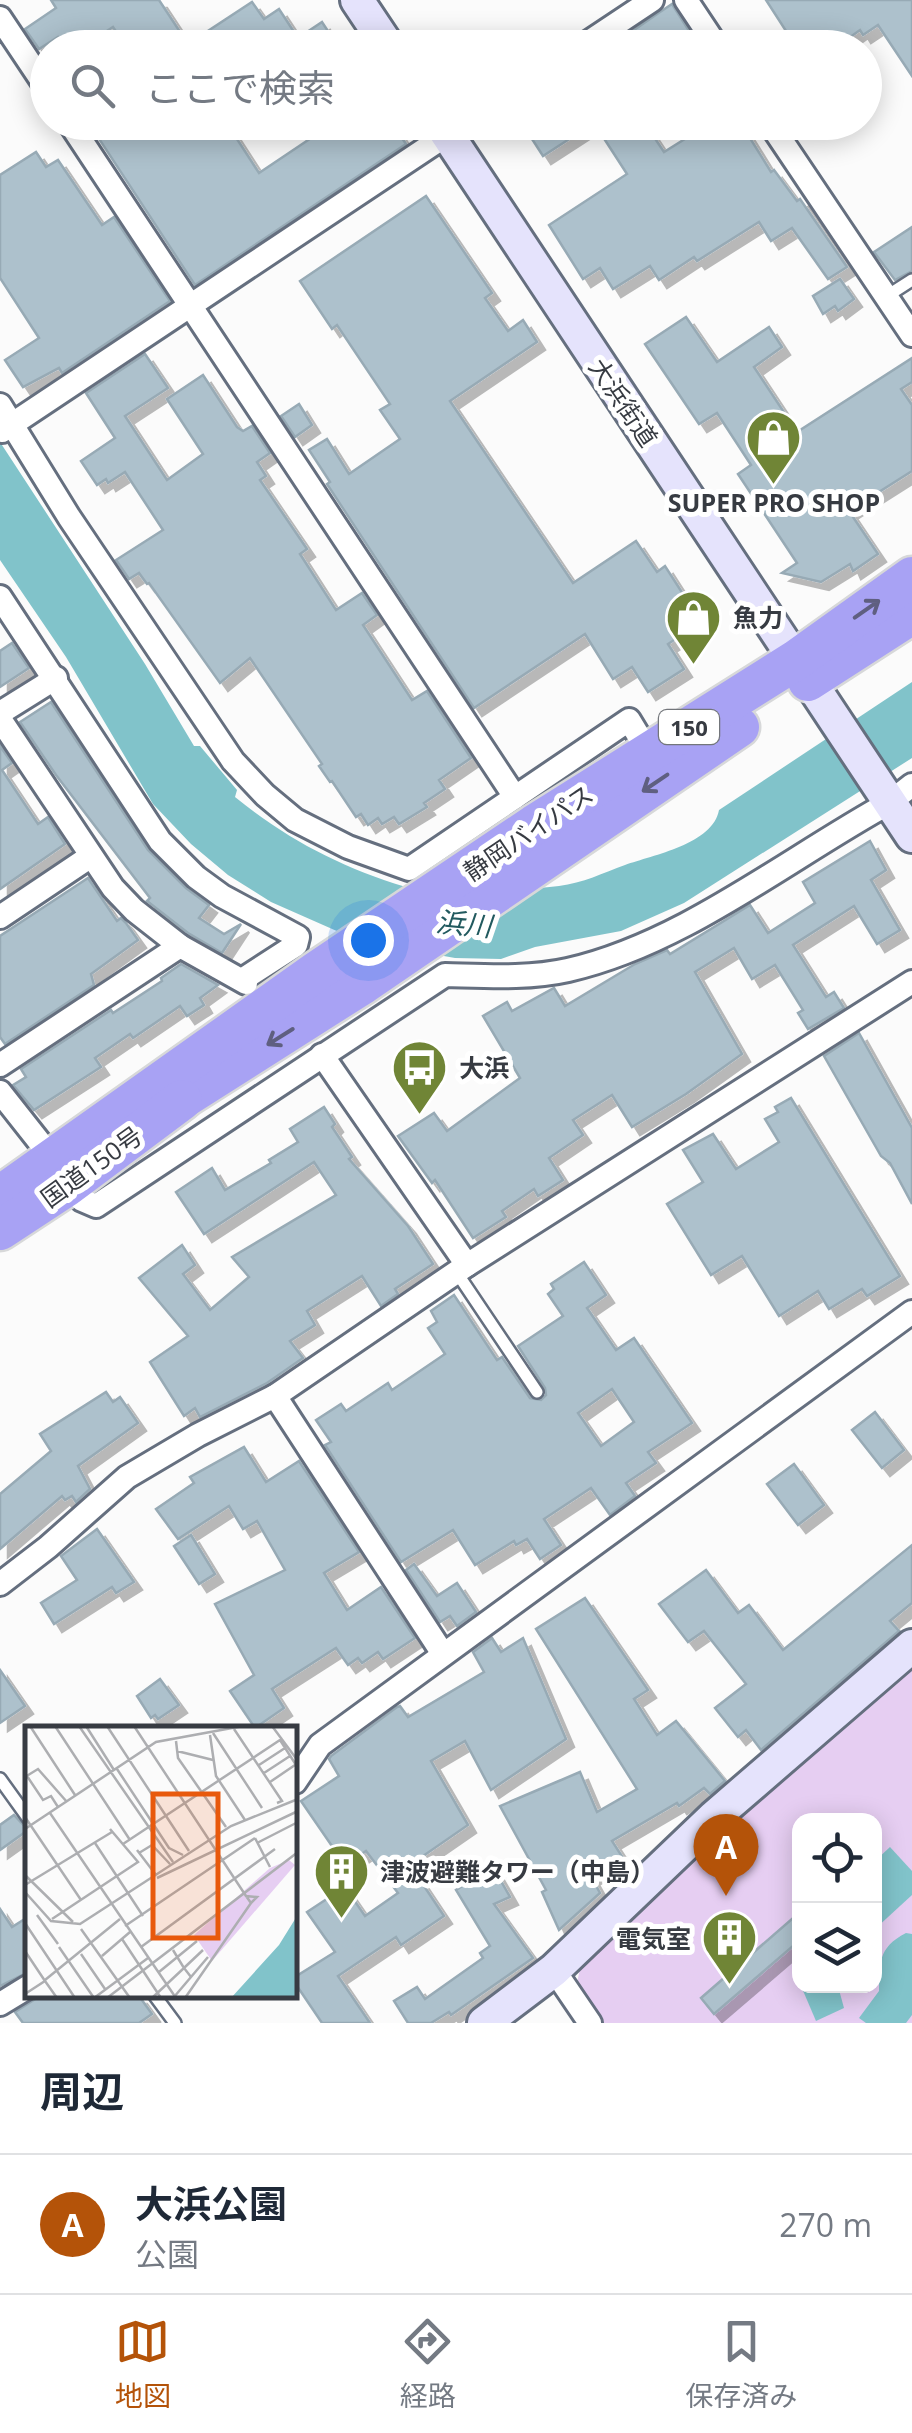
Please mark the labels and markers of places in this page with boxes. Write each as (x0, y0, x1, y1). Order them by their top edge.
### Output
shop icon: SUPER PRO SHOP (744, 407, 804, 486)
place label: SUPER PRO SHOP (668, 485, 880, 519)
shop icon: 魚力 (664, 587, 724, 666)
place label: 魚力 (733, 600, 783, 634)
bus stop icon: 大浜 (390, 1037, 450, 1116)
place label: 大浜 (459, 1050, 509, 1084)
pin: A (694, 1814, 758, 1896)
building icon: 津波避難タワー（中島） (311, 1841, 371, 1920)
place label: 津波避難タワー（中島） (380, 1854, 655, 1888)
building icon: 電気室 (700, 1908, 760, 1987)
place label: 電気室 (616, 1921, 691, 1955)

